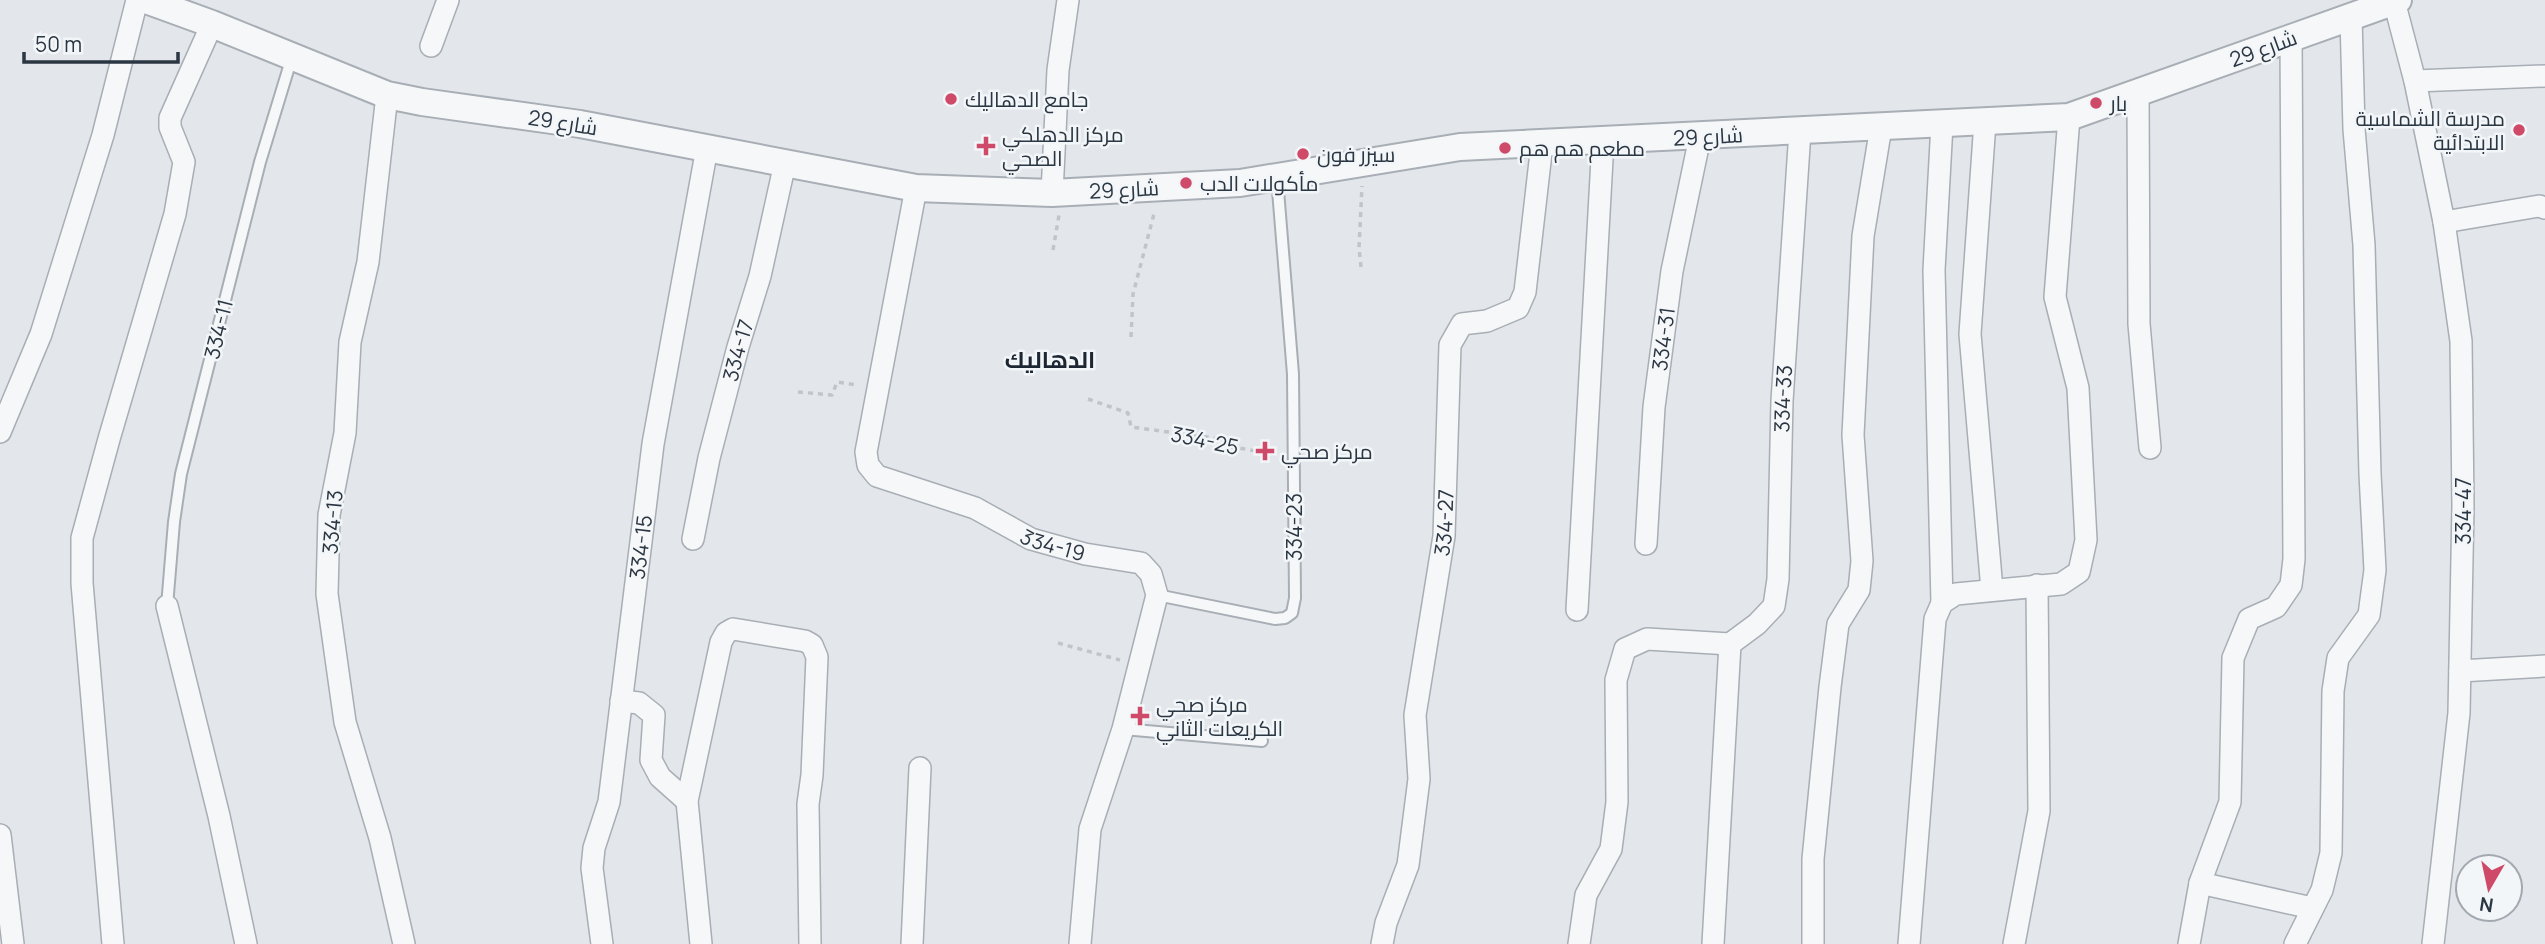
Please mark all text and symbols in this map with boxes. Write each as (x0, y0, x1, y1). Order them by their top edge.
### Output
scale bar (24, 21, 178, 65)
street label: شارع 29 (2225, 23, 2301, 74)
text: 50 m (35, 30, 82, 58)
place label: جامع الدهاليك (965, 85, 1088, 114)
place label: بار (2109, 89, 2127, 117)
marker: جامع الدهاليك (943, 91, 959, 107)
marker: بار (2088, 95, 2104, 111)
street label: شارع 29 (526, 103, 600, 142)
place label: مدرسة الشماسية الابتدائية (2356, 104, 2505, 156)
place label: مركز الدهلكي الصحي (1002, 120, 1124, 175)
street label: شارع 29 (1672, 120, 1744, 153)
marker: مدرسة الشماسية الابتدائية (2511, 122, 2527, 138)
place label: مطعم هم هم (1519, 134, 1645, 163)
marker: مركز الدهلكي الصحي (976, 136, 996, 156)
place label: سيزر فون (1317, 140, 1395, 168)
marker: مطعم هم هم (1497, 140, 1513, 156)
marker: سيزر فون (1295, 146, 1311, 162)
place label: مأكولات الدب (1200, 169, 1319, 197)
street label: شارع 29 (1088, 173, 1160, 206)
marker: مأكولات الدب (1178, 175, 1194, 191)
street label: 334-11 (197, 296, 239, 362)
street label: 334-31 (1645, 305, 1681, 373)
street label: 334-17 (716, 316, 760, 384)
district label: الدهاليك (1005, 343, 1095, 375)
street label: 334-33 (1767, 364, 1798, 433)
street label: 334-25 (1169, 419, 1241, 461)
place label: مركز صحي (1281, 437, 1373, 468)
marker: مركز صحي (1255, 441, 1275, 461)
street label: 334-47 (2449, 477, 2477, 545)
street label: 334-13 (315, 489, 349, 555)
street label: 334-27 (1427, 489, 1459, 558)
street label: 334-23 (1280, 493, 1308, 561)
street label: 334-15 (622, 513, 658, 581)
street label: 334-19 (1015, 522, 1088, 567)
place label: مركز صحي الكريعات الثاني (1156, 690, 1283, 745)
marker: مركز صحي الكريعات الثاني (1130, 706, 1150, 726)
north arrow (2454, 853, 2524, 923)
text: N (2478, 891, 2495, 919)

